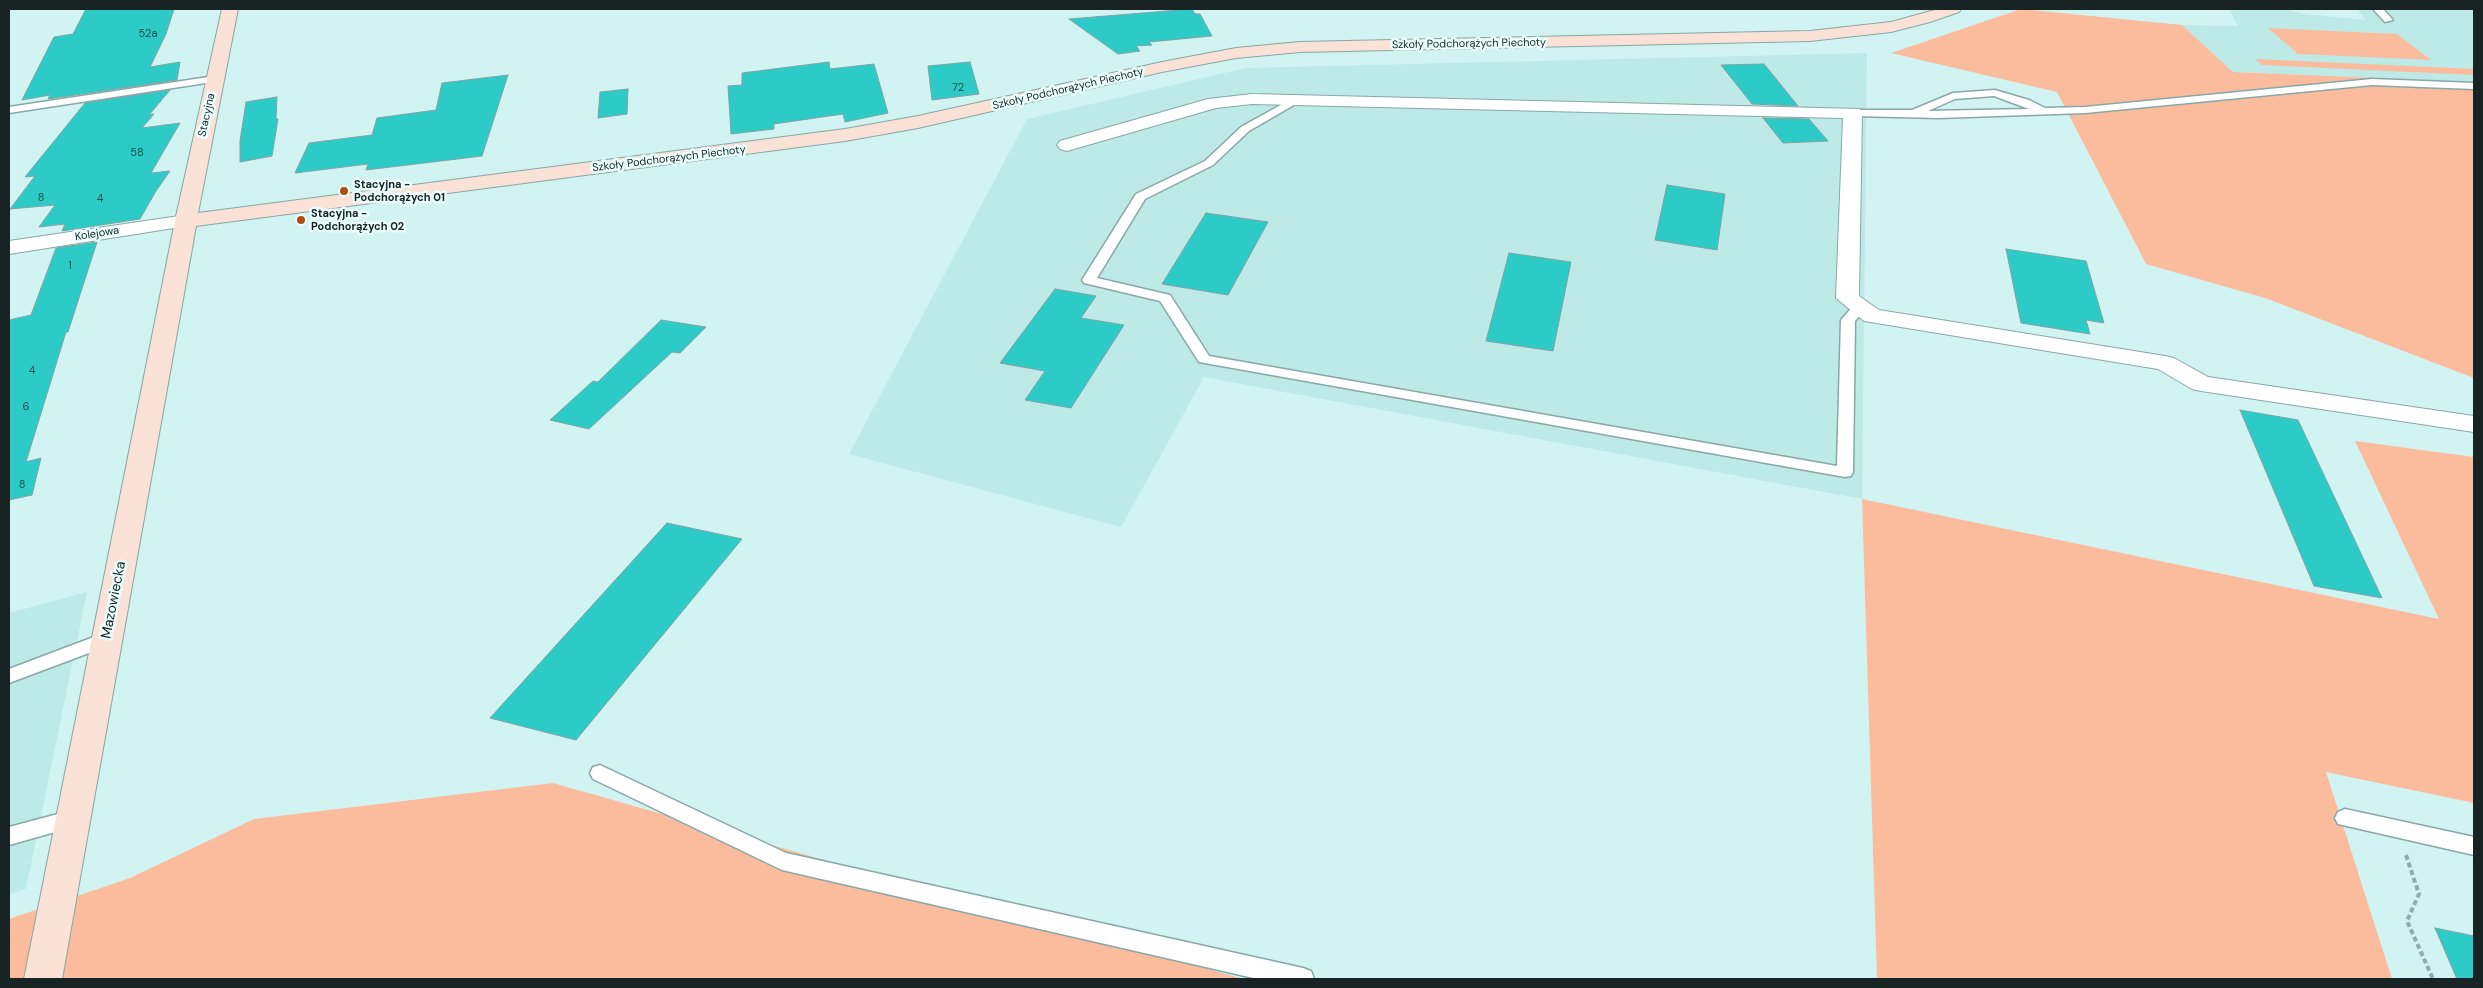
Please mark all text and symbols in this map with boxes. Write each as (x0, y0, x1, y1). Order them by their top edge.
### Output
house number: 52a (139, 27, 157, 41)
street label: Szkoły Podchorążych Piechoty (1392, 36, 1546, 52)
street label: Szkoły Podchorążych Piechoty (991, 65, 1145, 113)
house number: 72 (952, 81, 964, 95)
street label: Stacyjna (196, 92, 218, 138)
street label: Szkoły Podchorążych Piechoty (592, 143, 746, 175)
house number: 58 (130, 146, 144, 160)
place label: Stacyjna - Podchorążych 01 (354, 178, 445, 204)
marker: Stacyjna - Podchorążych 01 (338, 185, 350, 197)
house number: 8 (38, 191, 44, 205)
house number: 4 (97, 192, 103, 206)
place label: Stacyjna - Podchorążych 02 (311, 207, 404, 233)
marker: Stacyjna - Podchorążych 02 (295, 214, 307, 226)
street label: Kolejowa (74, 224, 120, 244)
house number: 1 (68, 259, 72, 273)
house number: 4 (29, 364, 35, 378)
house number: 6 (23, 400, 29, 414)
house number: 8 (19, 478, 25, 492)
street label: Mazowiecka (98, 560, 130, 640)

